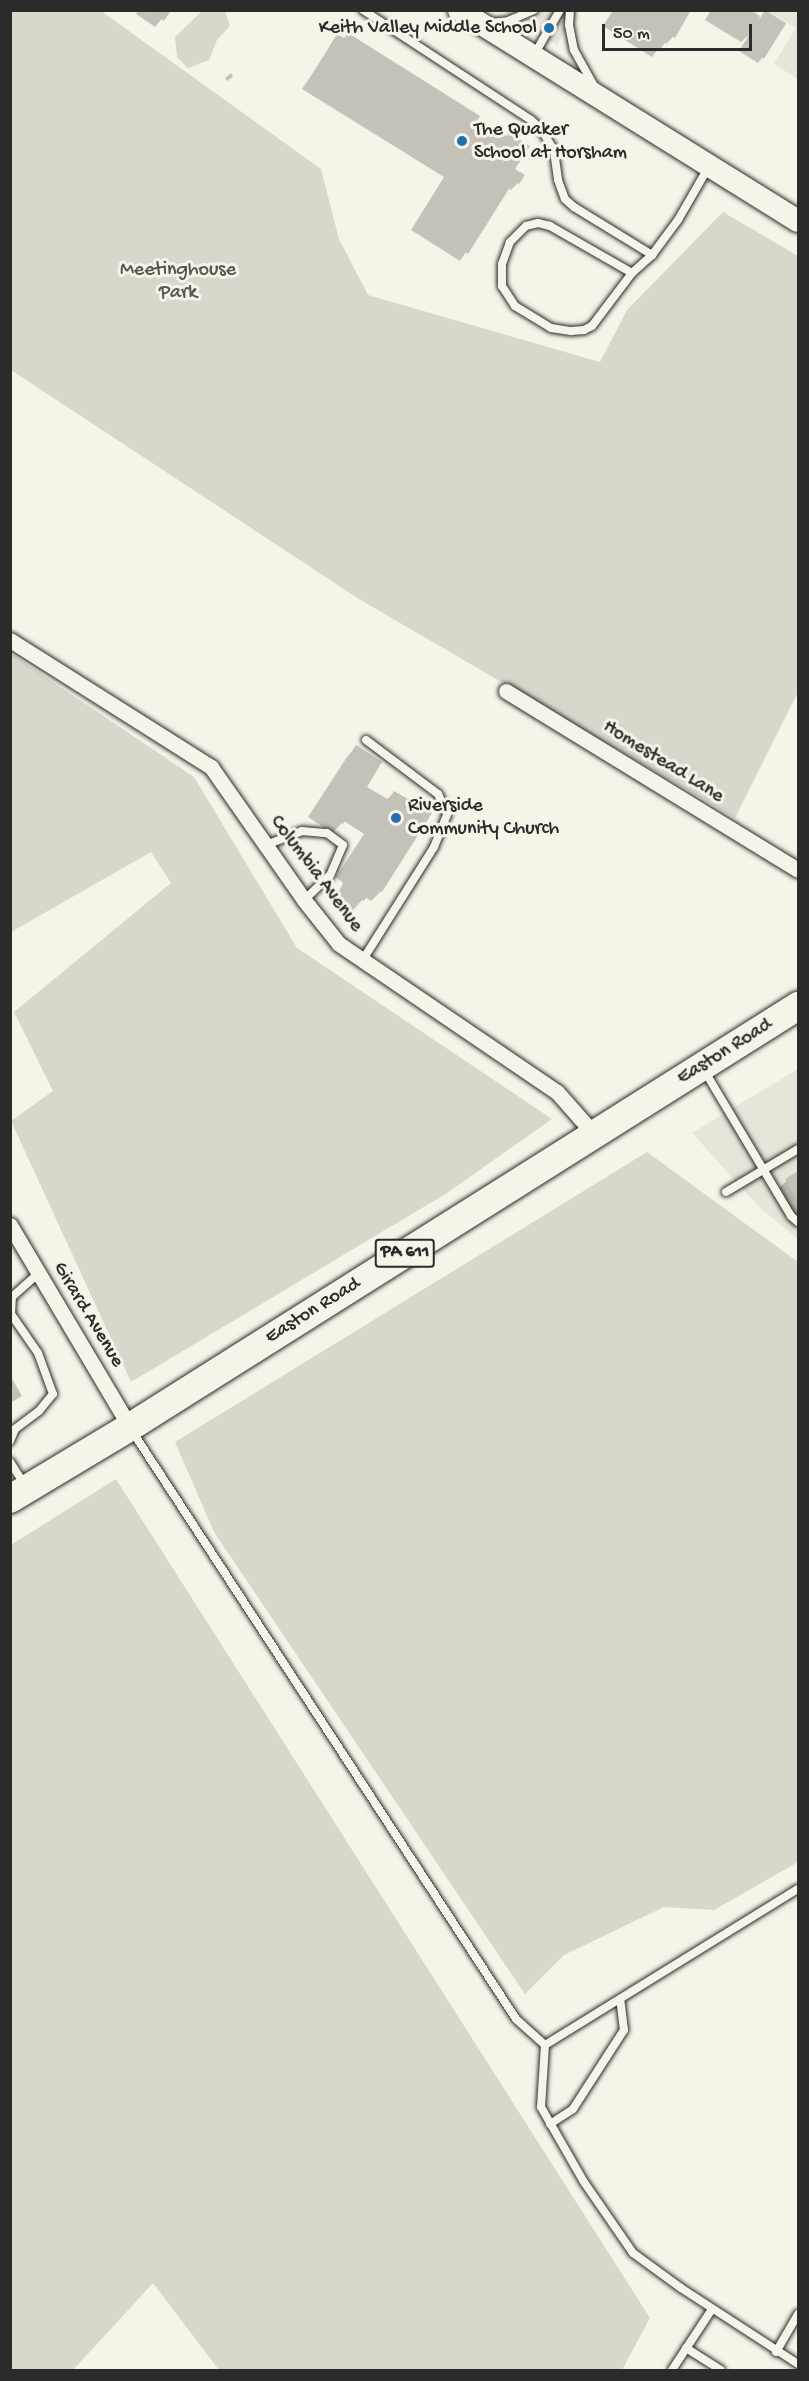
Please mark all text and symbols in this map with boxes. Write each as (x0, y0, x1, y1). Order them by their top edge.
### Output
scale bar (605, 12, 755, 50)
place label: Keith Valley Middle School (319, 16, 537, 40)
marker: Keith Valley Middle School (542, 21, 556, 35)
text: 50 m (613, 24, 650, 45)
place label: The Quaker School at Horsham (474, 118, 627, 165)
marker: The Quaker School at Horsham (455, 134, 469, 148)
park label: Meetinghouse Park (120, 258, 236, 305)
street label: Homestead Lane (598, 715, 728, 809)
place label: Riverside Community Church (408, 795, 559, 842)
street label: Columbia Avenue (264, 811, 368, 937)
marker: Riverside Community Church (389, 811, 403, 825)
street label: Easton Road (673, 1013, 777, 1091)
road number: PA 611 (374, 1238, 436, 1268)
street label: Girard Avenue (47, 1258, 129, 1372)
street label: Easton Road (261, 1272, 365, 1350)

